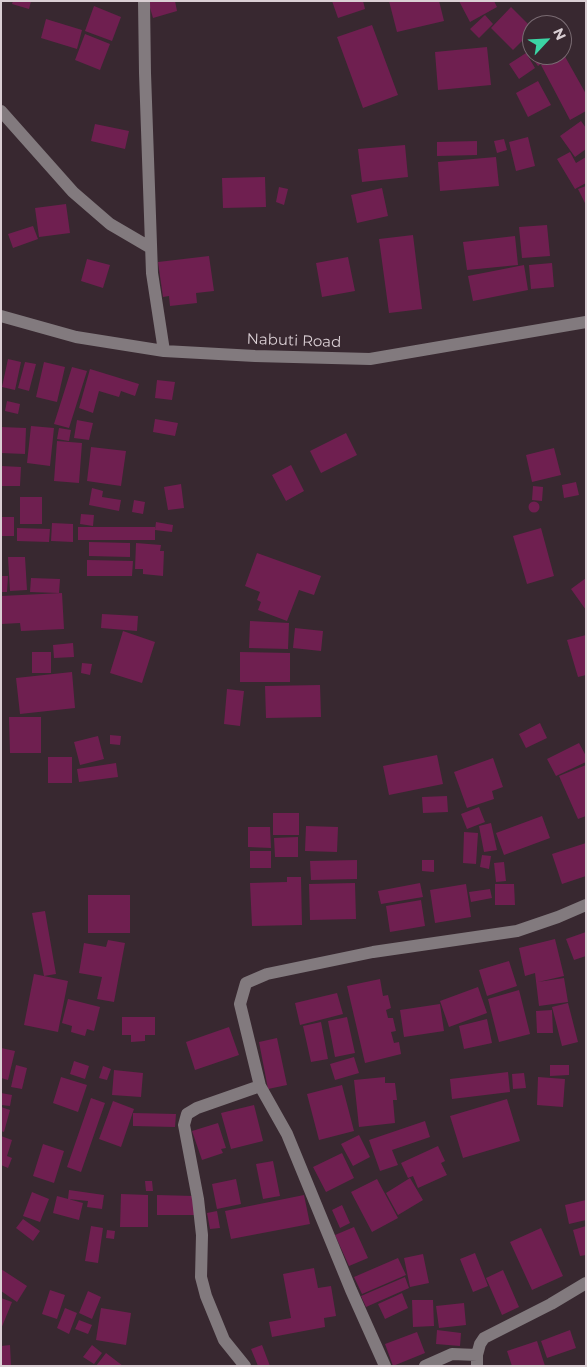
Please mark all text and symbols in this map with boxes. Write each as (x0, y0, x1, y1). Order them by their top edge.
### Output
north arrow (522, 15, 572, 65)
text: N (549, 25, 570, 43)
street label: Nabuti Road (246, 330, 342, 352)

